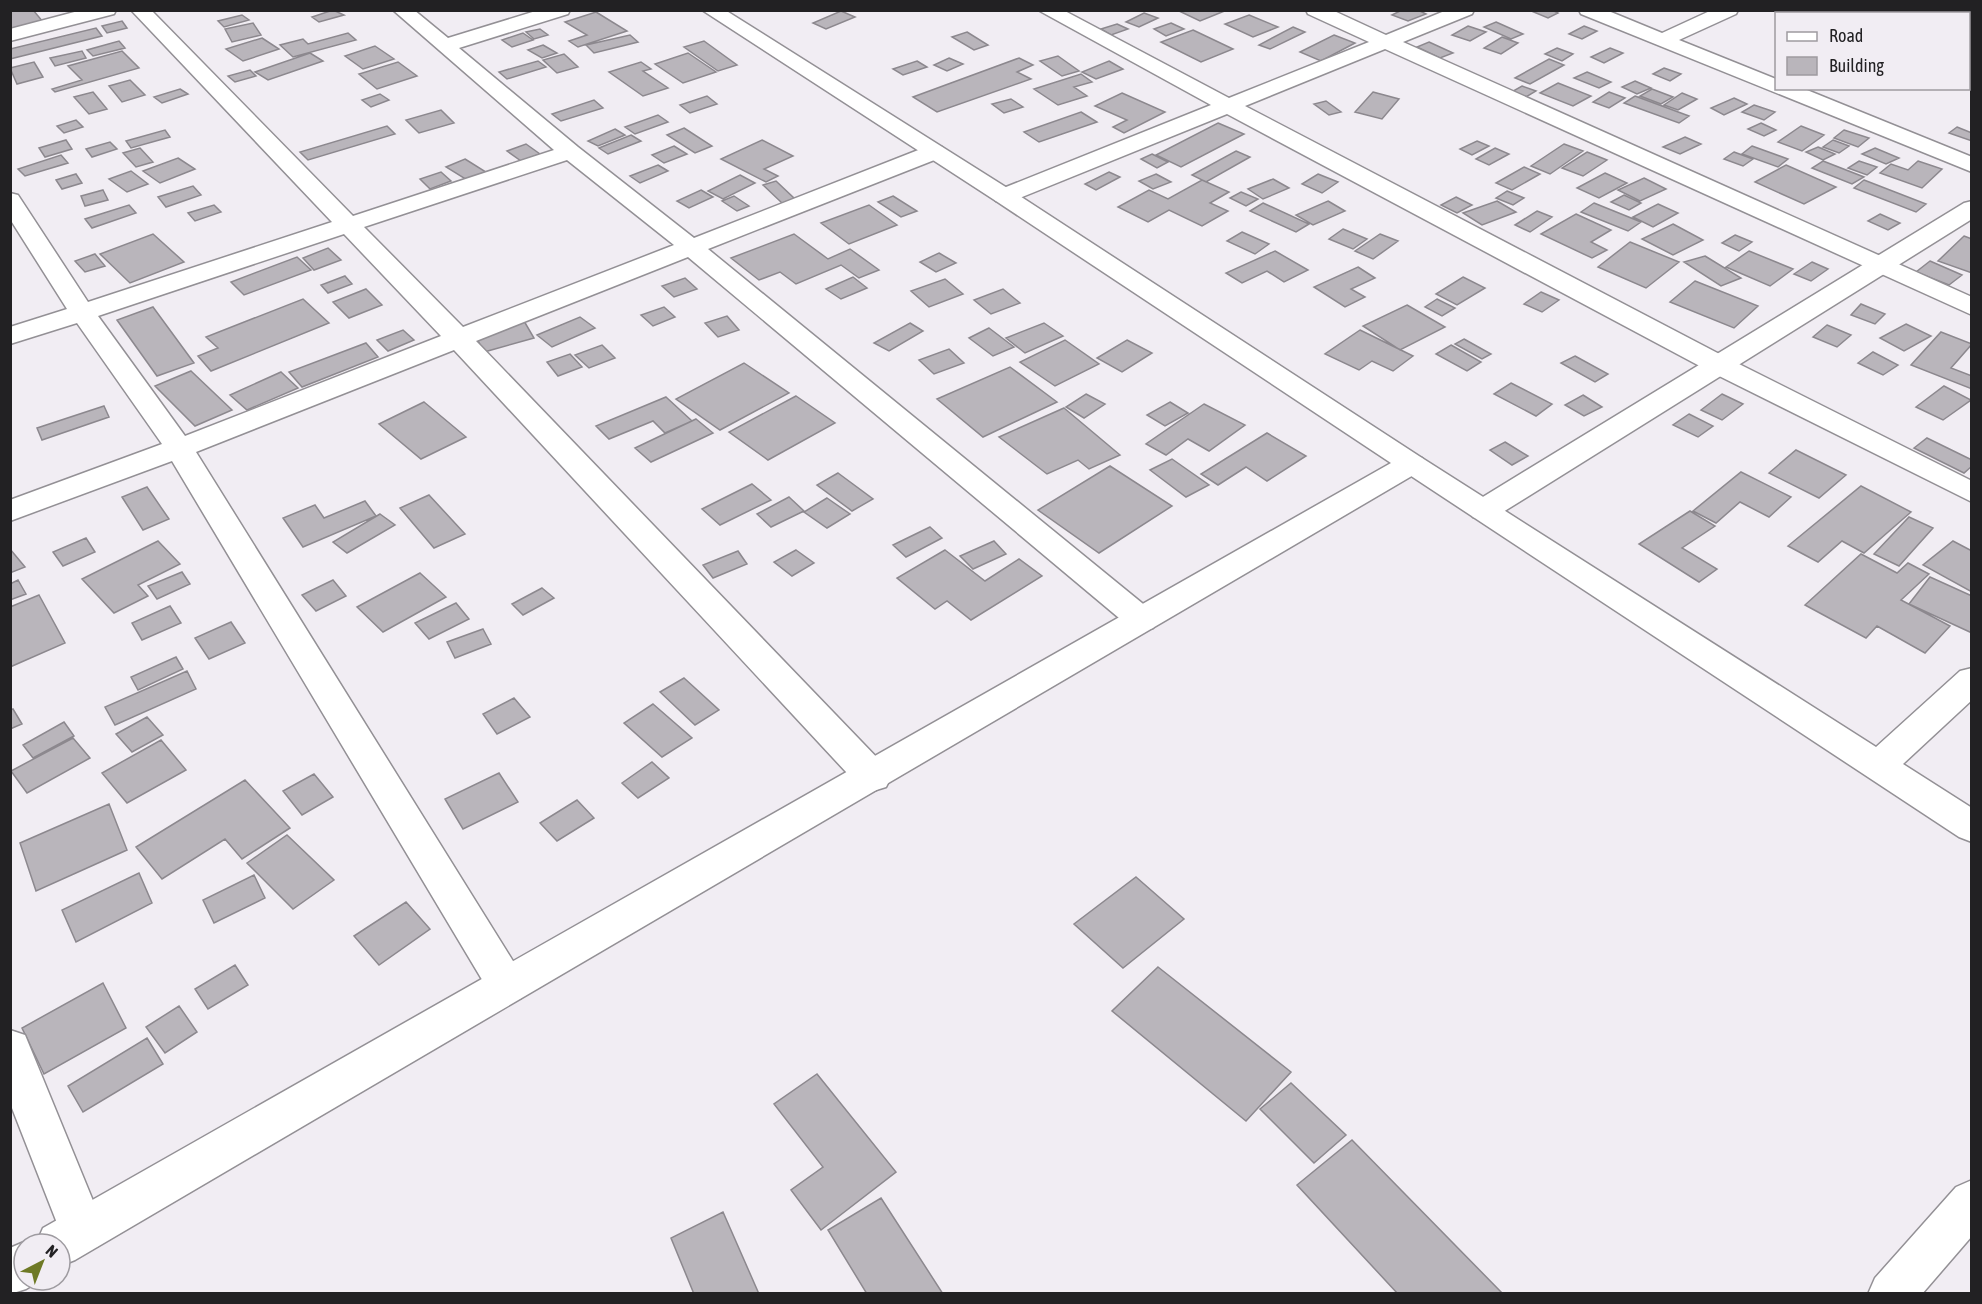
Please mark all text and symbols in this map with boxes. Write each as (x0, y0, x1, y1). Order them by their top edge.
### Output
legend (1775, 12, 1970, 90)
text: Road (1829, 25, 1863, 46)
text: Building (1829, 55, 1884, 76)
north arrow (12, 1232, 72, 1292)
text: N (43, 1241, 62, 1261)

